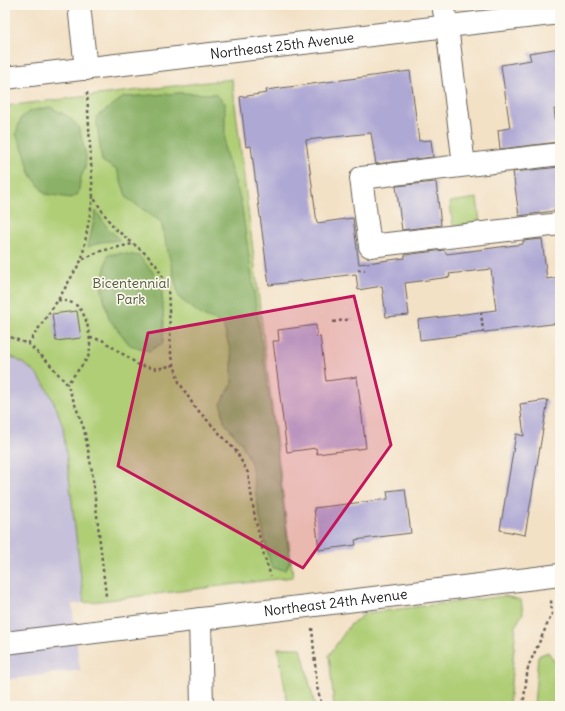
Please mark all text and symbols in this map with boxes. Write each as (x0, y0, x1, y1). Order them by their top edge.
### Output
street label: Northeast 25th Avenue (209, 28, 355, 63)
park label: Bicentennial Park (92, 274, 170, 308)
street label: Northeast 24th Avenue (263, 585, 408, 620)

